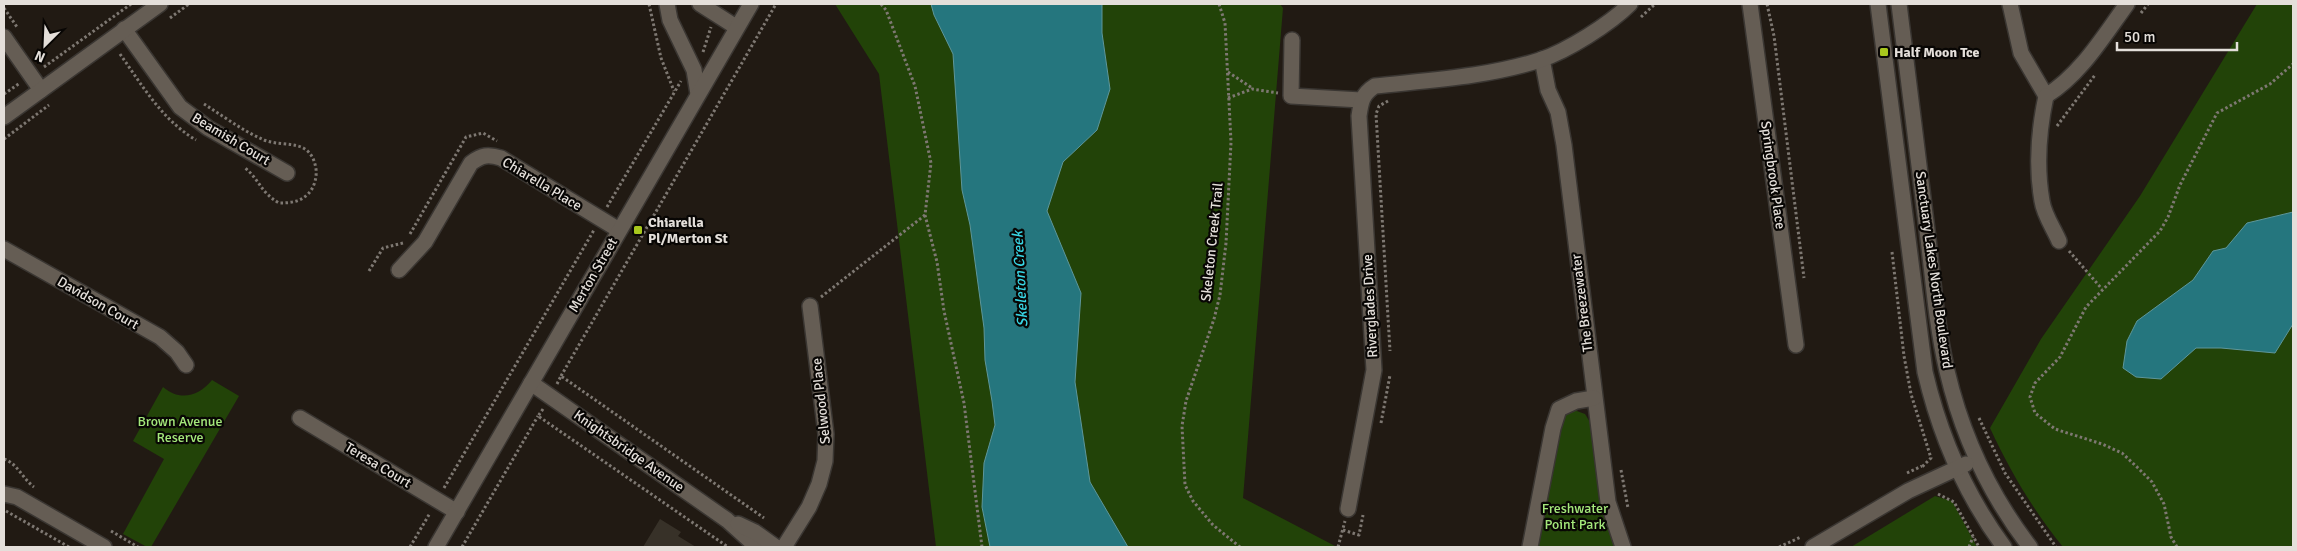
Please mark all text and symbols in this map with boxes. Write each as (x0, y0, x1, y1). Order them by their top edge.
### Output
north arrow (20, 20, 70, 70)
scale bar (2117, 20, 2237, 52)
text: 50 m (2124, 28, 2155, 46)
place label: Half Moon Tce (1894, 44, 1980, 61)
marker: Half Moon Tce (1878, 46, 1890, 58)
text: N (32, 47, 48, 66)
street label: Beamish Court (189, 109, 273, 169)
street label: Springbrook Place (1757, 120, 1789, 230)
street label: Chiarella Place (499, 154, 585, 214)
street label: Sanctuary Lakes North Boulevard (1912, 170, 1956, 370)
street label: Skeleton Creek Trail (1197, 182, 1227, 302)
place label: Chiarella Pl/Merton St (648, 214, 728, 247)
marker: Chiarella Pl/Merton St (632, 224, 644, 236)
water label: Skeleton Creek (1008, 229, 1032, 327)
street label: Merton Street (565, 235, 621, 315)
street label: The Breezewater (1567, 252, 1596, 353)
street label: Riverglades Drive (1359, 254, 1381, 358)
street label: Davidson Court (54, 273, 142, 333)
street label: Selwood Place (808, 357, 834, 445)
street label: Knightsbridge Avenue (570, 406, 688, 496)
park label: Brown Avenue Reserve (138, 413, 222, 446)
street label: Teresa Court (342, 439, 414, 492)
park label: Freshwater Point Park (1542, 500, 1609, 533)

